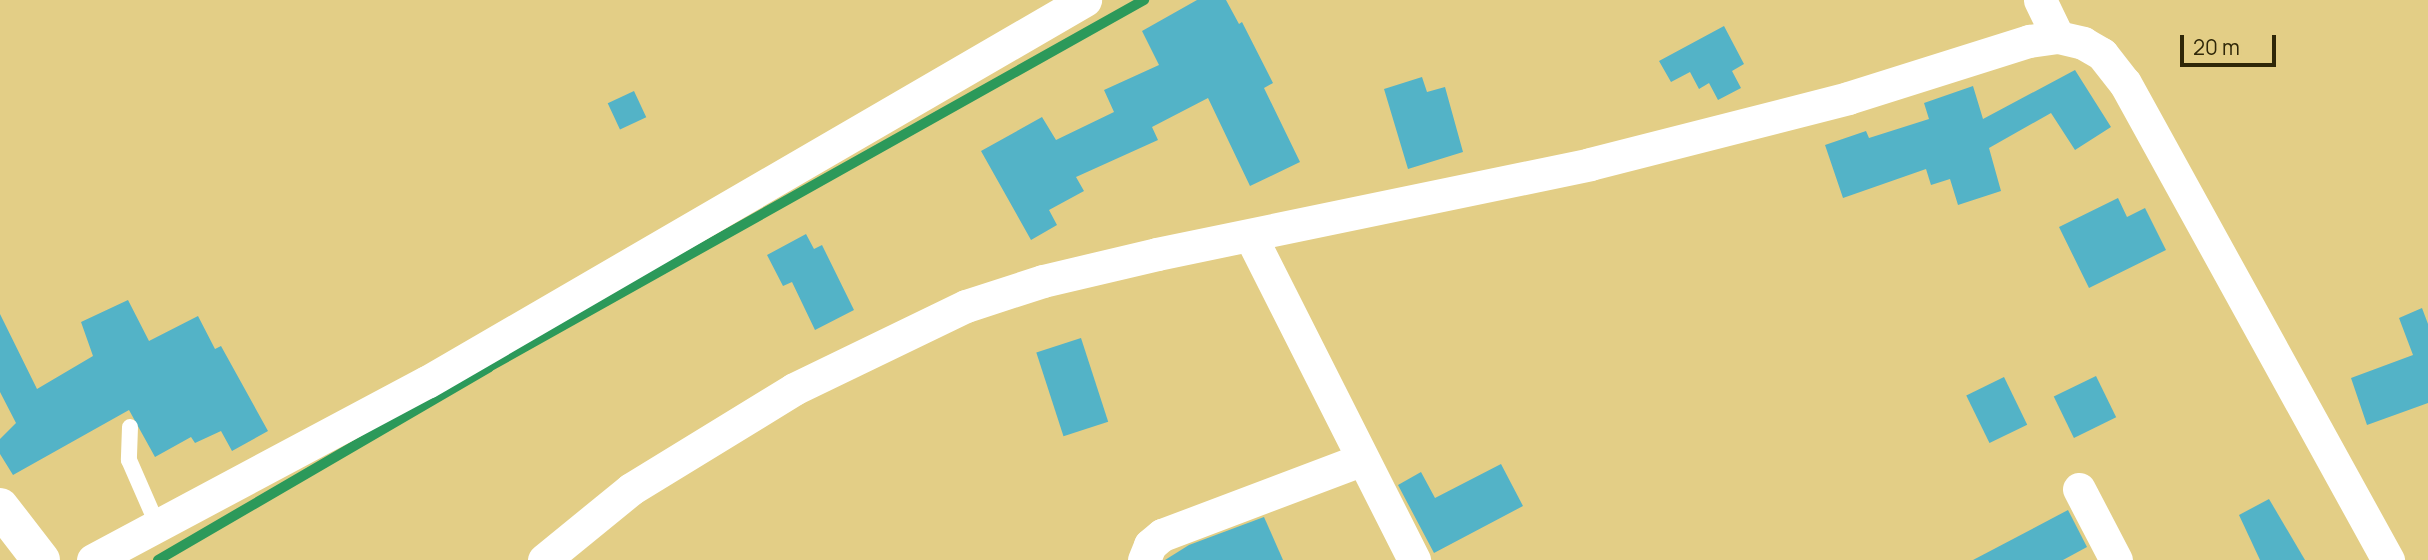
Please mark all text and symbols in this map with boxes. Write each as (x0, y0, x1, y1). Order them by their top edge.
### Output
scale bar (2183, 21, 2279, 65)
text: 20 m (2193, 33, 2240, 61)

